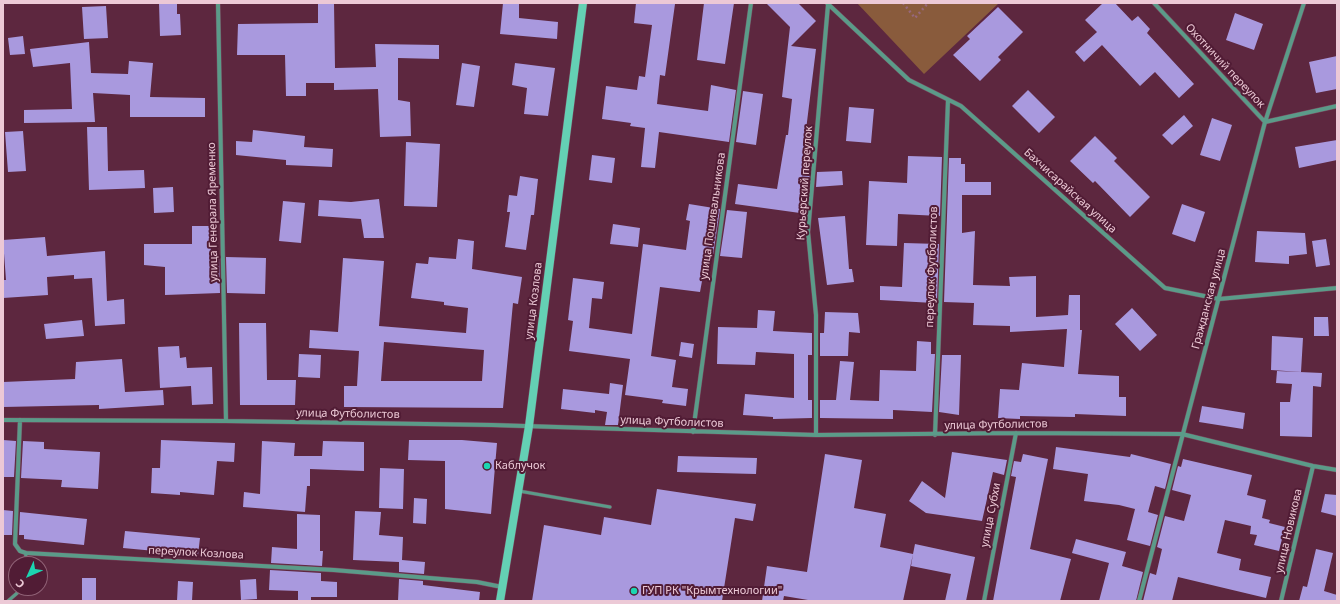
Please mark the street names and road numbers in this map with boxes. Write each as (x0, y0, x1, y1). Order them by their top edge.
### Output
street label: Охотничий переулок (1182, 21, 1268, 111)
street label: Курьерский переулок (794, 125, 816, 241)
street label: улица Генерала Яременко (205, 142, 221, 282)
street label: Бахчисарайская улица (1021, 146, 1119, 236)
street label: улица Пошивальникова (698, 152, 728, 280)
street label: переулок Футболистов (923, 206, 941, 328)
street label: Гражданская улица (1189, 247, 1229, 351)
street label: улица Козлова (523, 262, 545, 340)
street label: улица Футболистов (296, 406, 400, 422)
street label: улица Футболистов (620, 414, 724, 430)
street label: улица Футболистов (944, 417, 1048, 433)
street label: улица Субхи (978, 482, 1004, 548)
street label: улица Новикова (1273, 487, 1305, 575)
street label: переулок Козлова (148, 544, 244, 562)

